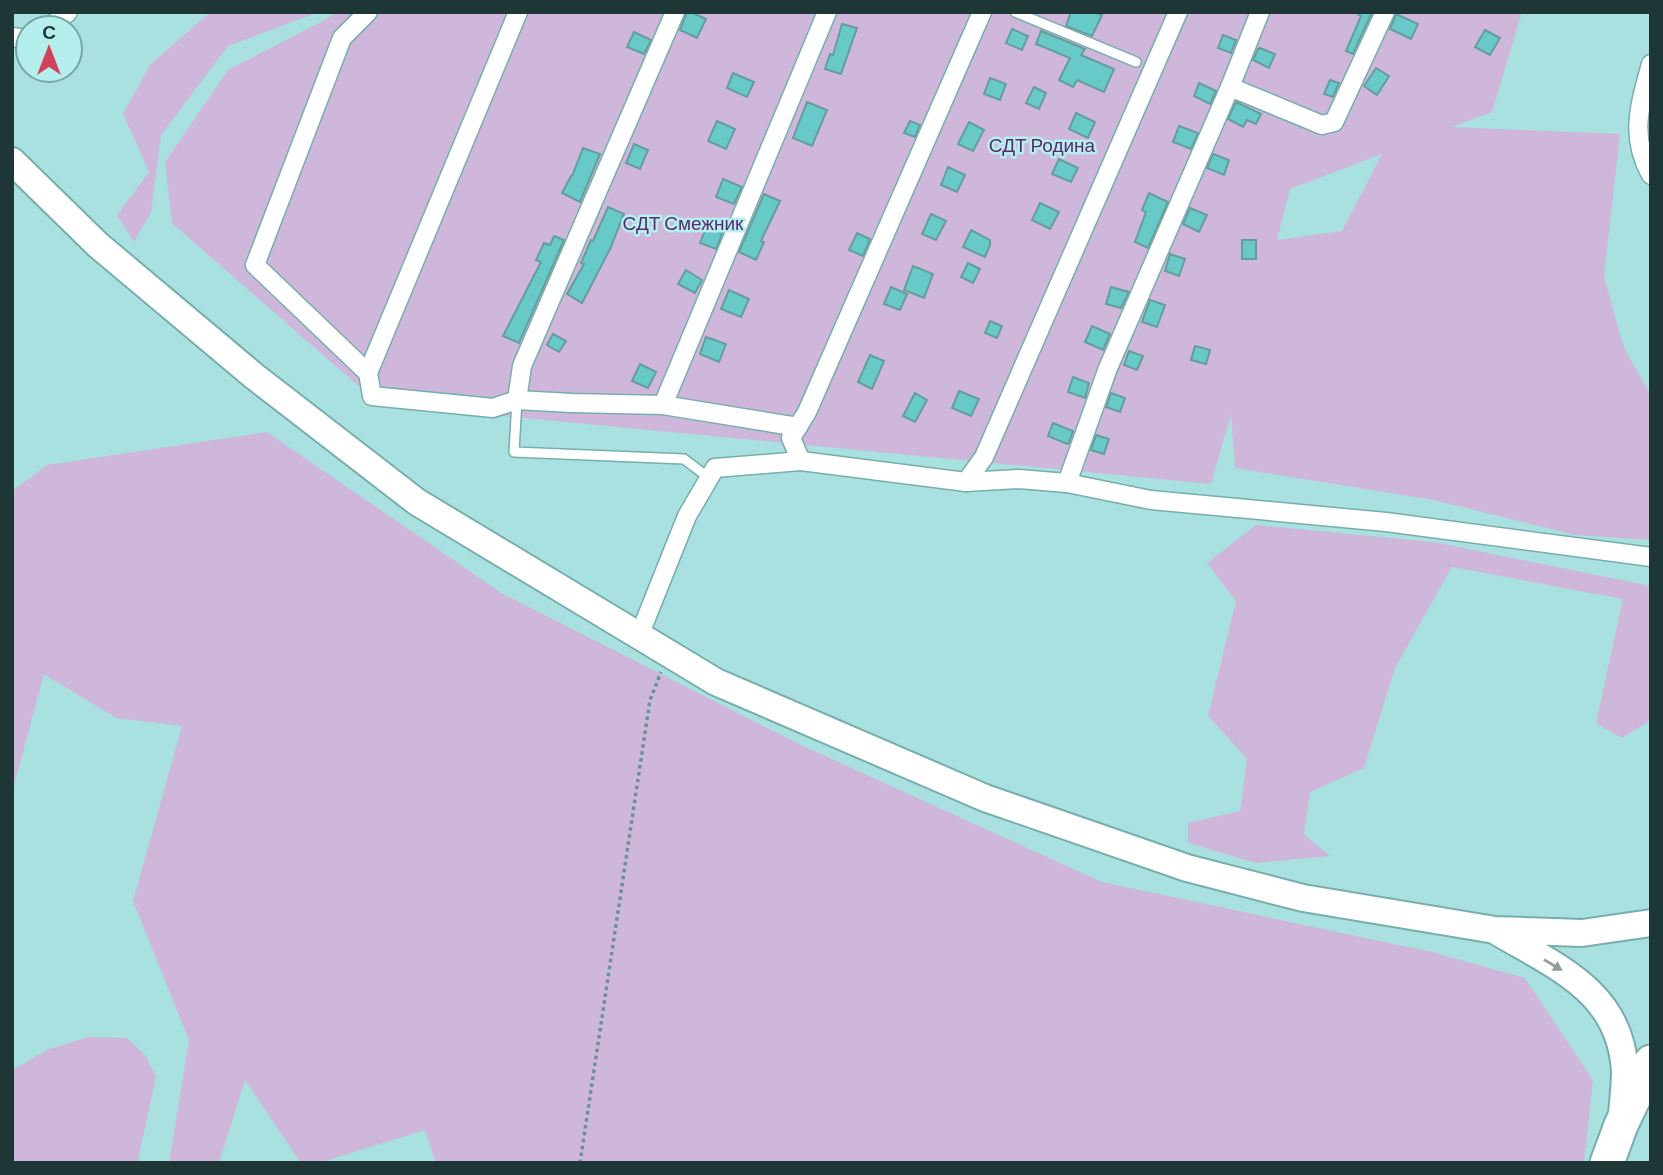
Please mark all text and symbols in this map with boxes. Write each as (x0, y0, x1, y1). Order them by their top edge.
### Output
north arrow (14, 14, 84, 84)
text: С (42, 20, 56, 43)
park label: СДТ Родина (989, 133, 1096, 156)
park label: СДТ Смежник (623, 211, 744, 234)
one-way arrow (1544, 959, 1563, 971)

